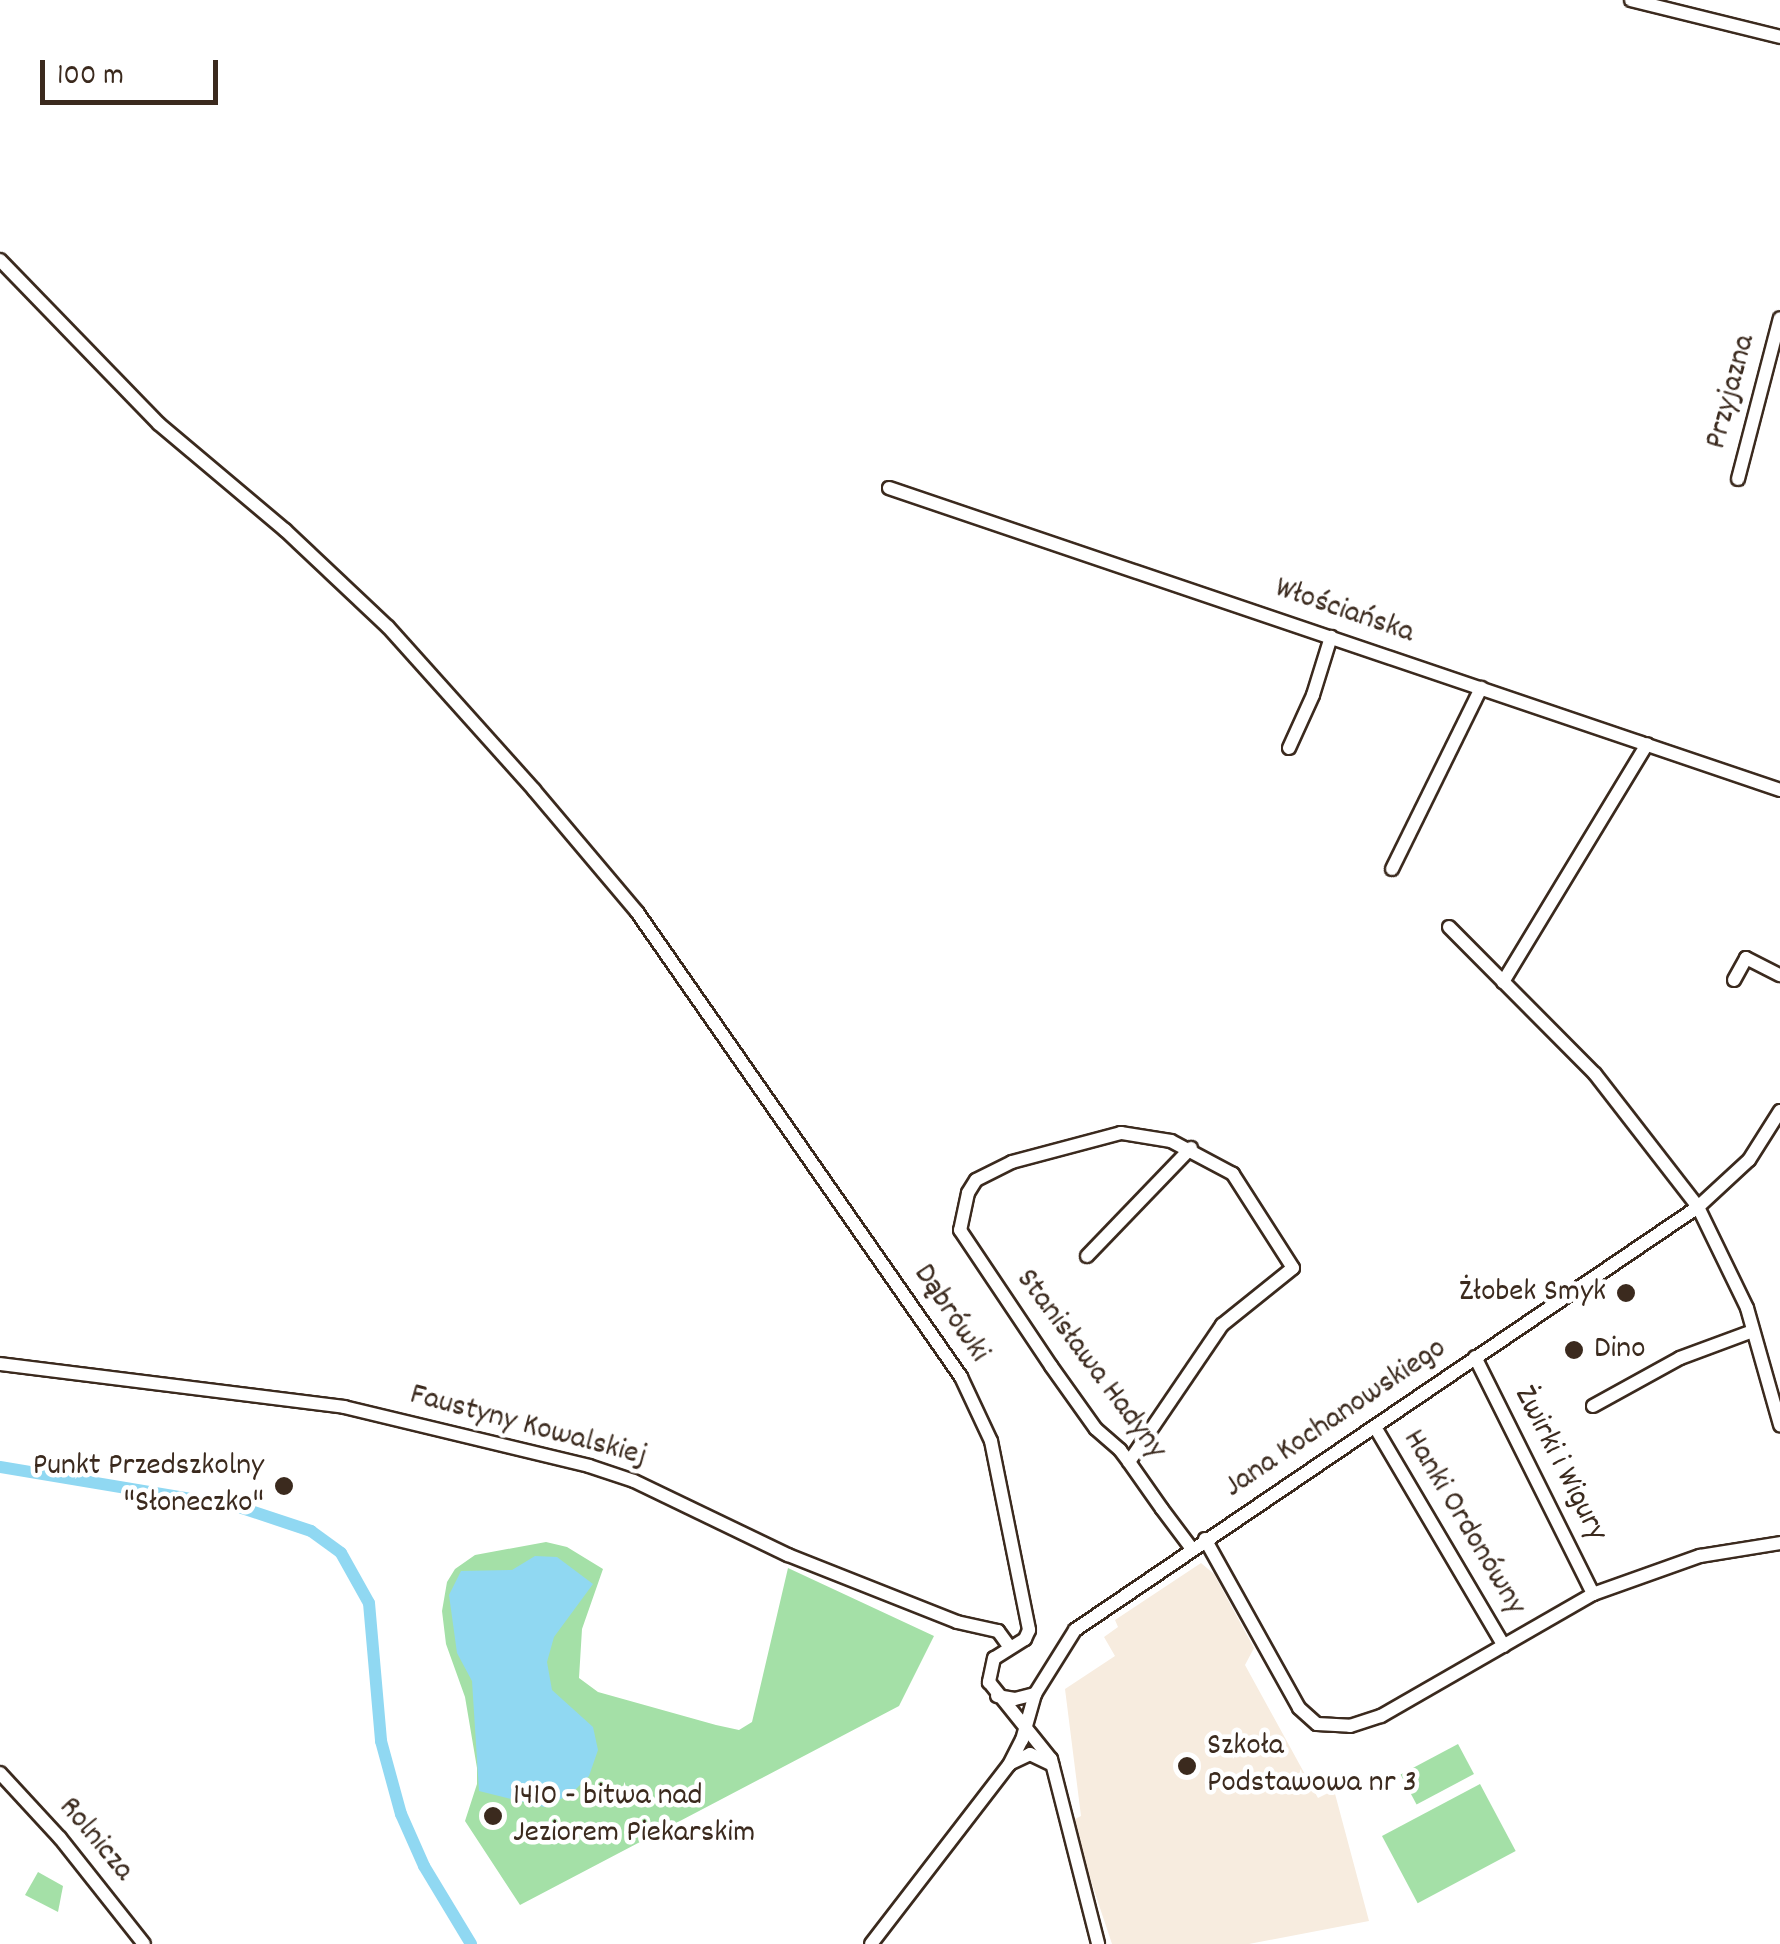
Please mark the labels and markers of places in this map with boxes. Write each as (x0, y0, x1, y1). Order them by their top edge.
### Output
place label: Żłobek Smyk (1459, 1274, 1606, 1312)
marker: Żłobek Smyk (1615, 1282, 1637, 1304)
place label: Dino (1594, 1331, 1645, 1369)
marker: Dino (1563, 1339, 1585, 1361)
place label: Punkt Przedszkolny "Słoneczko" (33, 1449, 264, 1524)
marker: Punkt Przedszkolny "Słoneczko" (273, 1475, 295, 1497)
place label: Szkoła Podstawowa nr 3 (1207, 1729, 1417, 1804)
marker: Szkoła Podstawowa nr 3 (1176, 1755, 1198, 1777)
place label: 1410 - bitwa nad Jeziorem Piekarskim (513, 1779, 755, 1854)
marker: 1410 - bitwa nad Jeziorem Piekarskim (482, 1805, 504, 1827)

